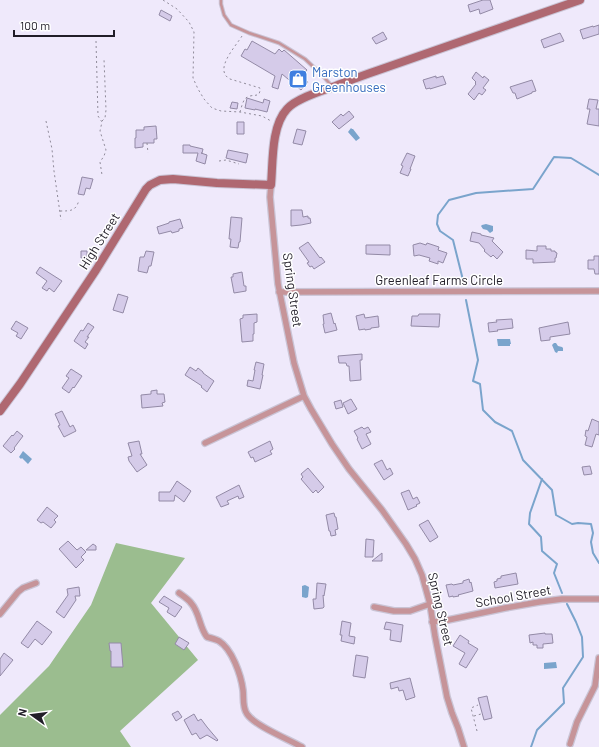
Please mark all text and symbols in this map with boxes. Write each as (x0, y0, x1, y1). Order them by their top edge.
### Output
scale bar (14, 12, 114, 38)
text: 100 m (20, 18, 50, 32)
place label: Marston Greenhouses (312, 64, 386, 95)
shop icon: Marston Greenhouses (287, 68, 309, 90)
street label: High Street (75, 210, 123, 272)
street label: Spring Street (280, 252, 306, 328)
street label: Greenleaf Farms Circle (375, 272, 503, 288)
street label: Spring Street (425, 571, 457, 647)
street label: School Street (474, 581, 552, 611)
north arrow (12, 695, 52, 735)
text: N (15, 707, 29, 718)

